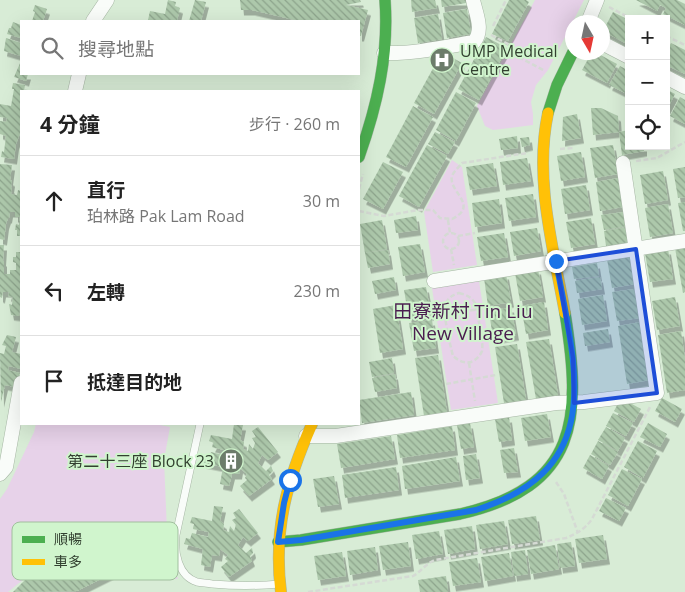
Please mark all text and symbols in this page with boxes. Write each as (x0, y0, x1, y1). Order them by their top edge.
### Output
north arrow (565, 15, 610, 60)
map controls (625, 15, 670, 150)
button: + (625, 15, 670, 60)
search box (20, 20, 360, 75)
icon: search (38, 34, 66, 62)
text: 搜尋地點 (78, 36, 154, 62)
place label: UMP Medical Centre (460, 40, 558, 80)
hospital icon: UMP Medical Centre (429, 47, 455, 73)
button: − (625, 60, 670, 105)
button: locate (625, 105, 670, 150)
text: 4 分鐘 (40, 110, 99, 138)
text: 步行 · 260 m (249, 113, 340, 135)
text: 直行 (87, 177, 125, 203)
icon: ahead (40, 187, 68, 215)
text: 30 m (303, 190, 340, 212)
text: 珀林路 Pak Lam Road (87, 205, 245, 227)
route end (545, 250, 568, 273)
icon: left (40, 277, 68, 305)
text: 左轉 (87, 279, 125, 305)
text: 230 m (294, 280, 340, 302)
district label: 田寮新村 Tin Liu New Village (393, 298, 533, 346)
icon: arrive (40, 367, 68, 395)
text: 抵達目的地 (87, 369, 182, 395)
building icon: 第二十三座 Block 23 (218, 448, 244, 474)
place label: 第二十三座 Block 23 (67, 450, 214, 472)
route start (279, 469, 302, 492)
legend (12, 522, 178, 580)
text: 順暢 (54, 529, 82, 548)
text: 車多 (54, 552, 82, 571)

